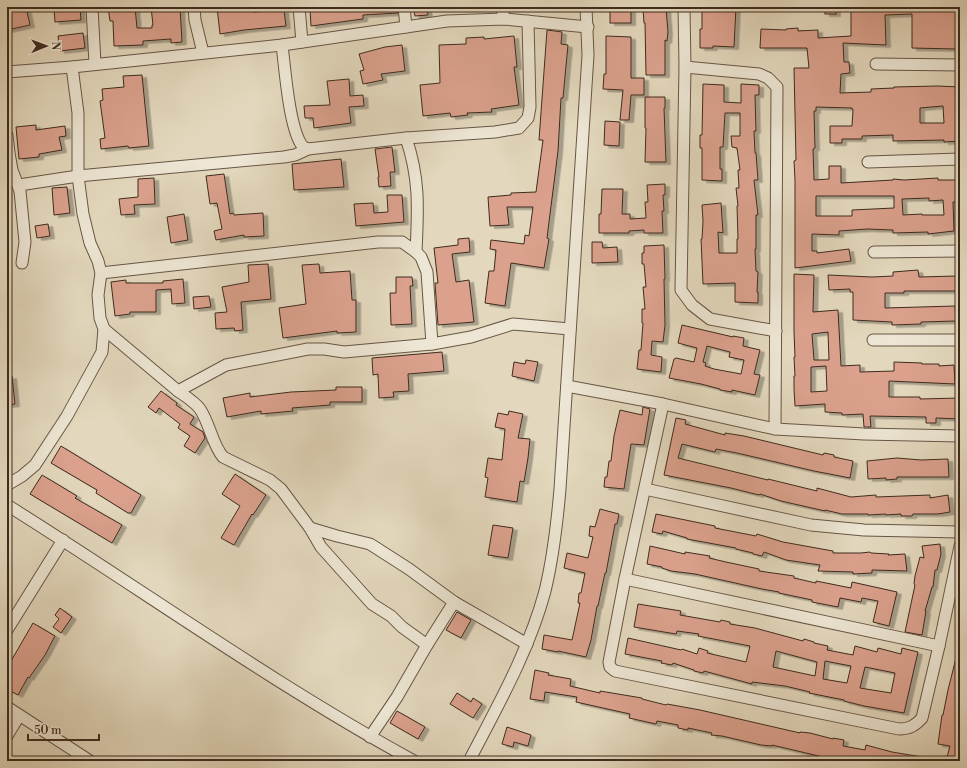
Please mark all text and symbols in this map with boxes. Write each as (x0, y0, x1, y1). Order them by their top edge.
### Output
north arrow (26, 26, 66, 66)
text: N (48, 41, 62, 51)
scale bar (28, 716, 99, 742)
text: 50 m (34, 723, 62, 738)

